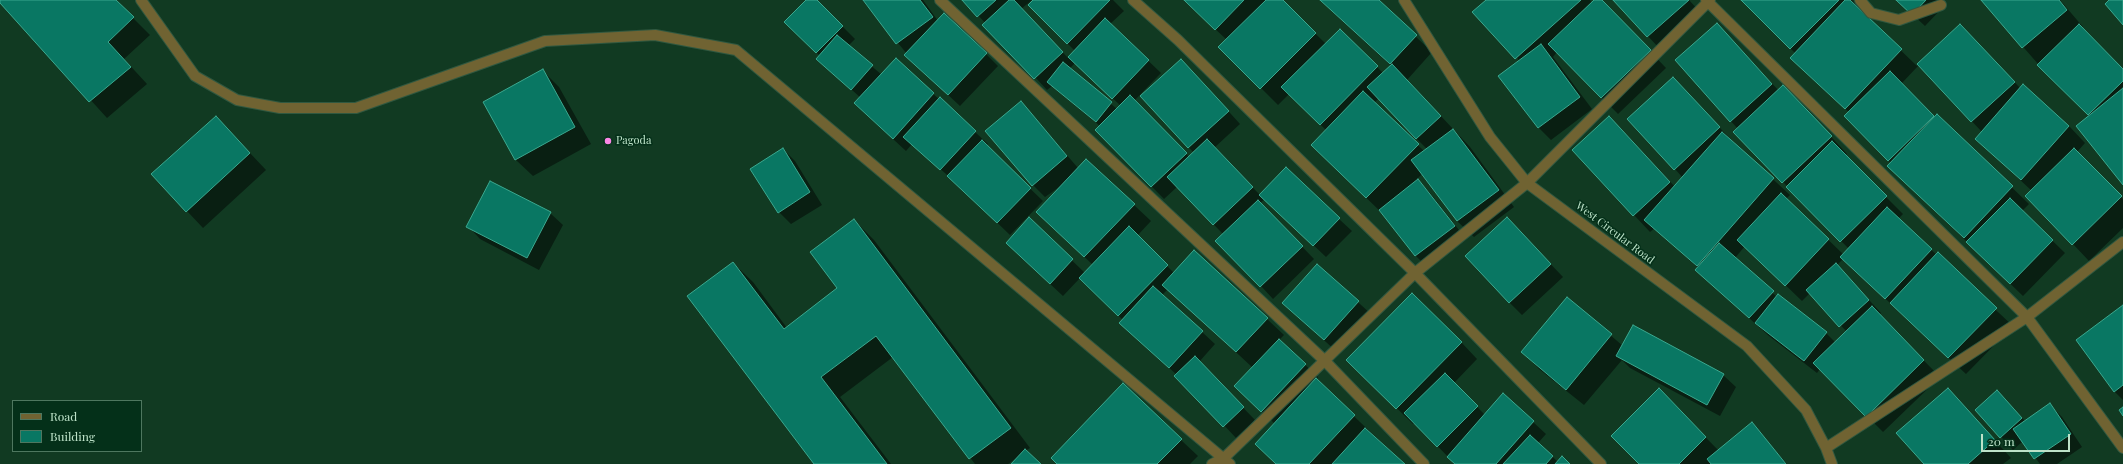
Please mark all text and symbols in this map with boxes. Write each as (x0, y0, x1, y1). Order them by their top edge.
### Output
place label: Pagoda (616, 134, 651, 148)
marker: Pagoda (603, 136, 613, 146)
street label: West Circular Road (1573, 199, 1657, 267)
legend (12, 400, 142, 452)
text: Road (50, 408, 77, 424)
scale bar (1983, 426, 2072, 452)
text: Building (50, 428, 95, 444)
text: 20 m (1988, 433, 2015, 449)

